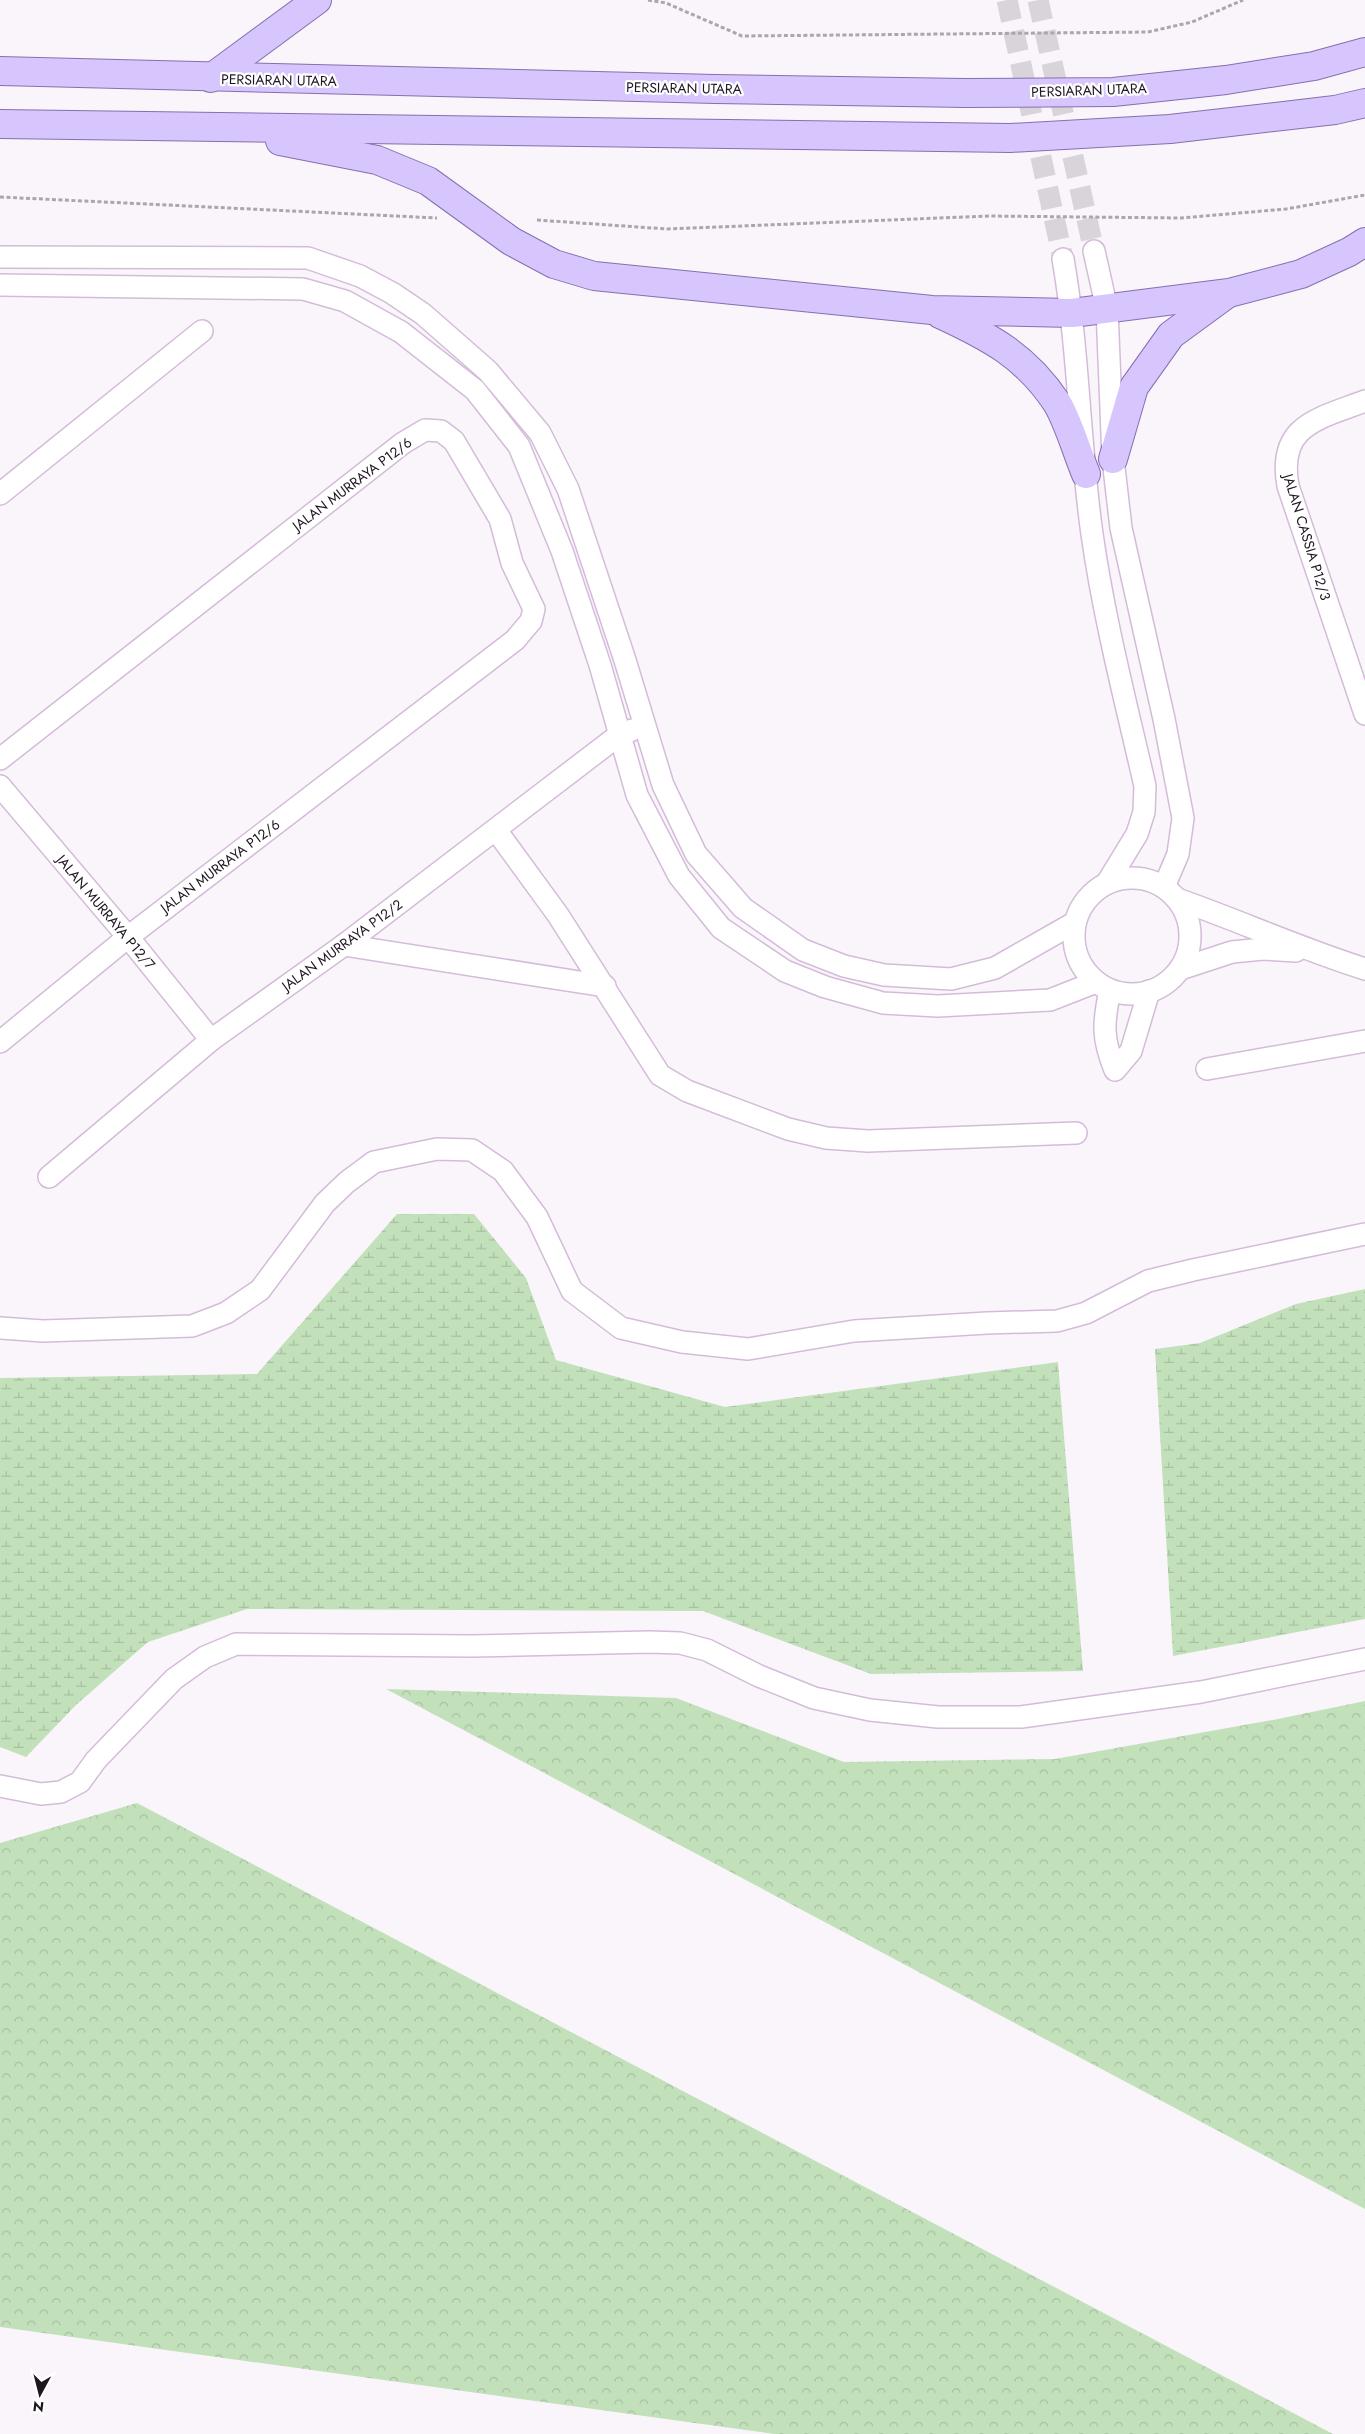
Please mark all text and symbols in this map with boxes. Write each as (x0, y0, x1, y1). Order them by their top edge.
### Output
street label: PERSIARAN UTARA (221, 69, 338, 91)
street label: PERSIARAN UTARA (626, 77, 743, 99)
street label: PERSIARAN UTARA (1031, 78, 1148, 102)
street label: JALAN MURRAYA P12/6 (287, 432, 416, 537)
street label: JALAN CASSIA P12/3 (1278, 469, 1336, 603)
street label: JALAN MURRAYA P12/6 (155, 814, 284, 919)
street label: JALAN MURRAYA P12/7 (51, 849, 160, 974)
street label: JALAN MURRAYA P12/2 (276, 894, 406, 997)
north arrow (15, 2369, 65, 2419)
text: N (32, 2396, 45, 2418)

